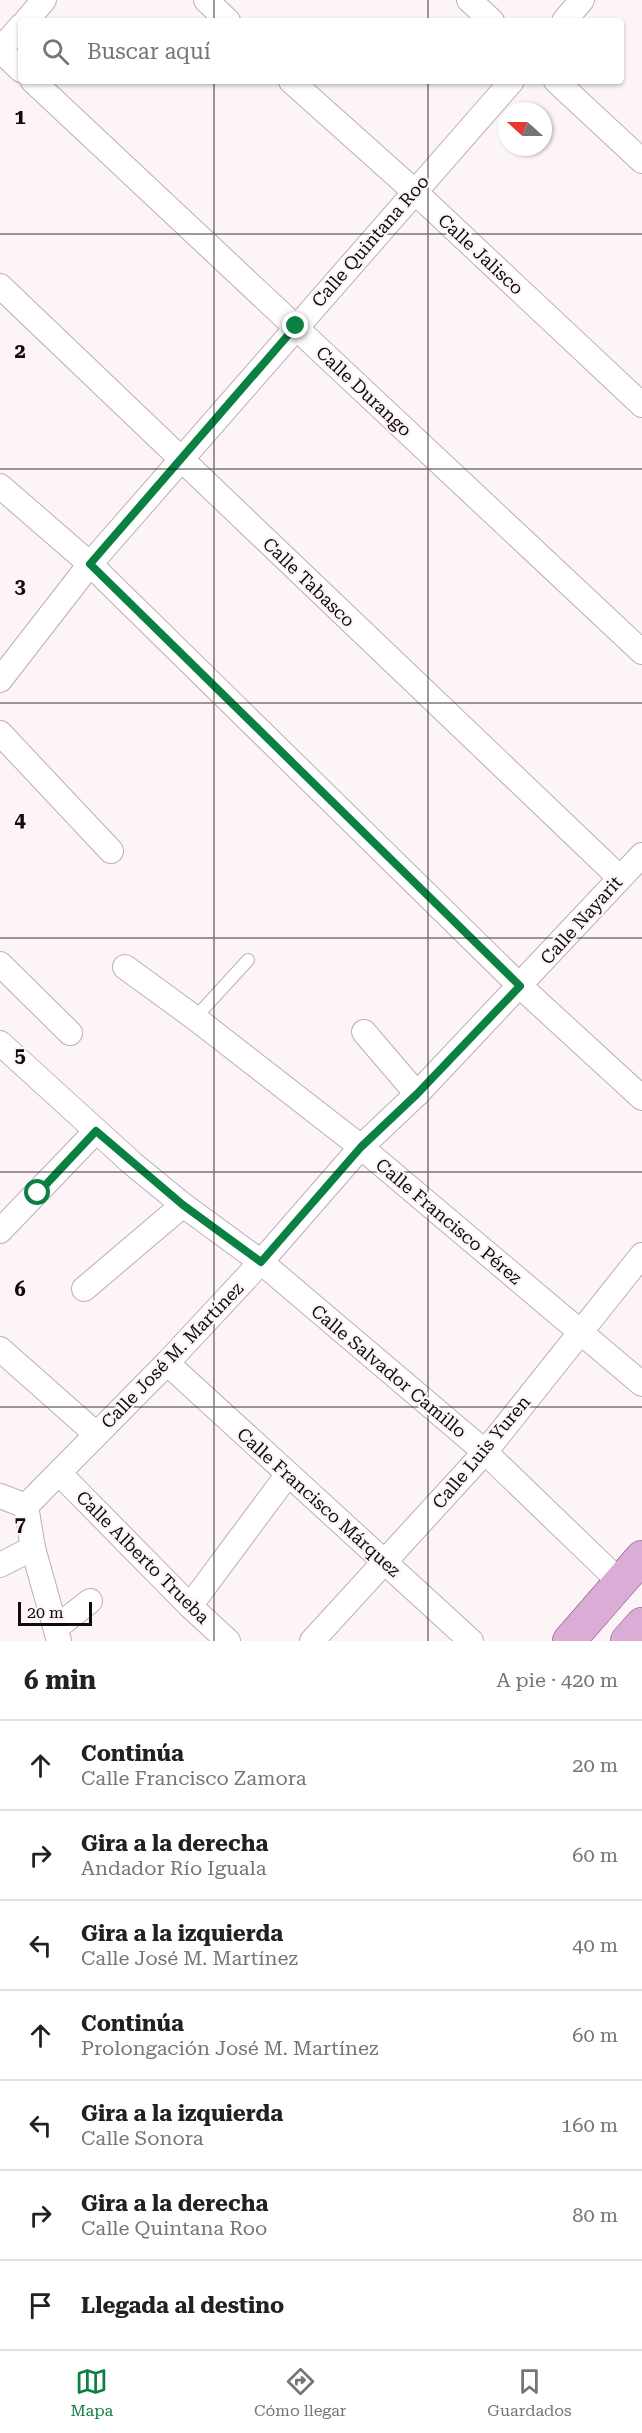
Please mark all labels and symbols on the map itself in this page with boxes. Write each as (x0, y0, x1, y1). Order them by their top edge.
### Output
north arrow (498, 102, 552, 156)
text: 1 (14, 105, 26, 129)
street label: Calle Quintana Roo (307, 171, 433, 311)
street label: Calle Jalisco (434, 209, 528, 299)
route end (282, 312, 308, 338)
text: 2 (14, 339, 26, 363)
street label: Calle Durango (312, 341, 416, 441)
street label: Calle Tabasco (259, 533, 359, 631)
text: 3 (14, 574, 26, 598)
text: 4 (14, 808, 26, 832)
street label: Calle Nayarit (536, 871, 626, 968)
text: 5 (14, 1043, 26, 1067)
street label: Calle Francisco Pérez (372, 1154, 527, 1289)
route start (24, 1179, 50, 1205)
text: 6 (14, 1277, 26, 1301)
street label: Calle José M. Martínez (97, 1277, 248, 1432)
street label: Calle Salvador Camillo (307, 1300, 471, 1442)
street label: Calle Luis Yuren (428, 1391, 535, 1513)
street label: Calle Francisco Márquez (233, 1423, 405, 1581)
street label: Calle Alberto Trueba (72, 1486, 214, 1628)
text: 7 (14, 1512, 26, 1536)
scale bar (18, 1599, 92, 1626)

